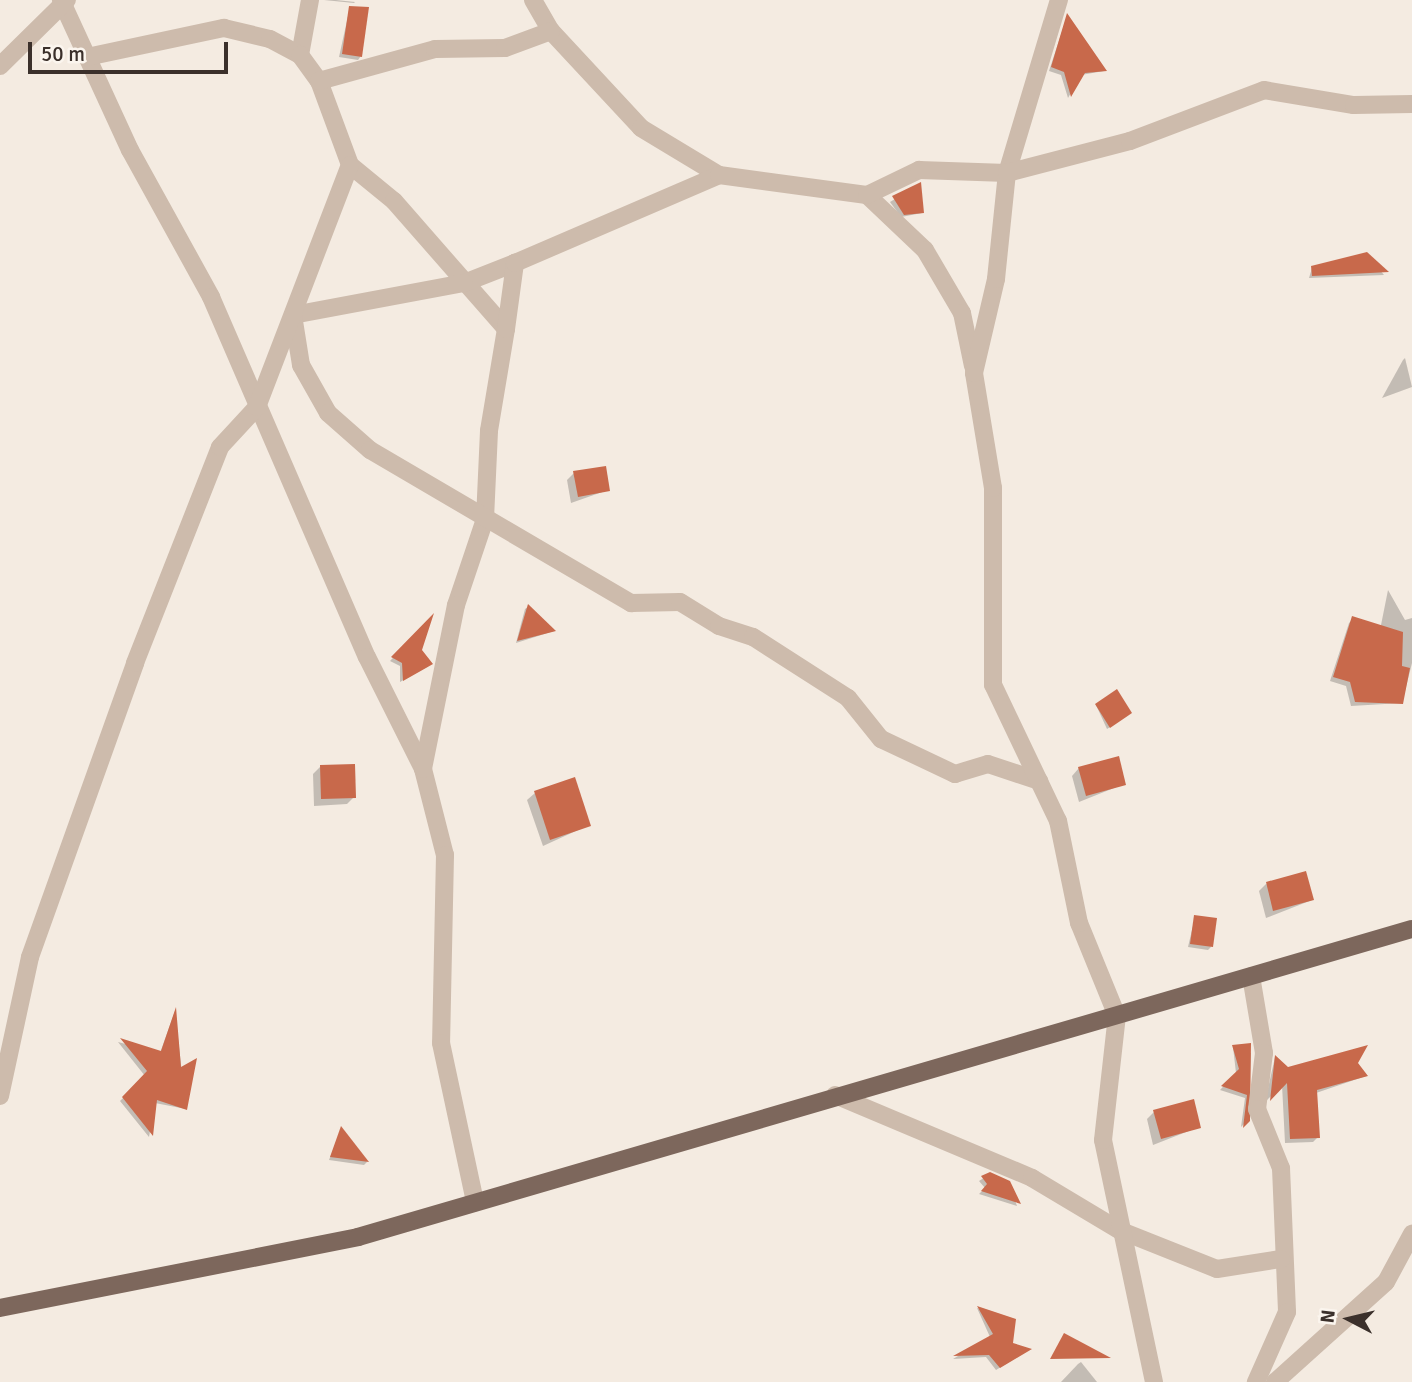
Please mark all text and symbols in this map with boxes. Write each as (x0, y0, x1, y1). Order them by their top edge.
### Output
scale bar (32, 28, 231, 72)
text: 50 m (41, 41, 85, 67)
north arrow (1314, 1284, 1384, 1354)
text: N (1315, 1308, 1341, 1324)

